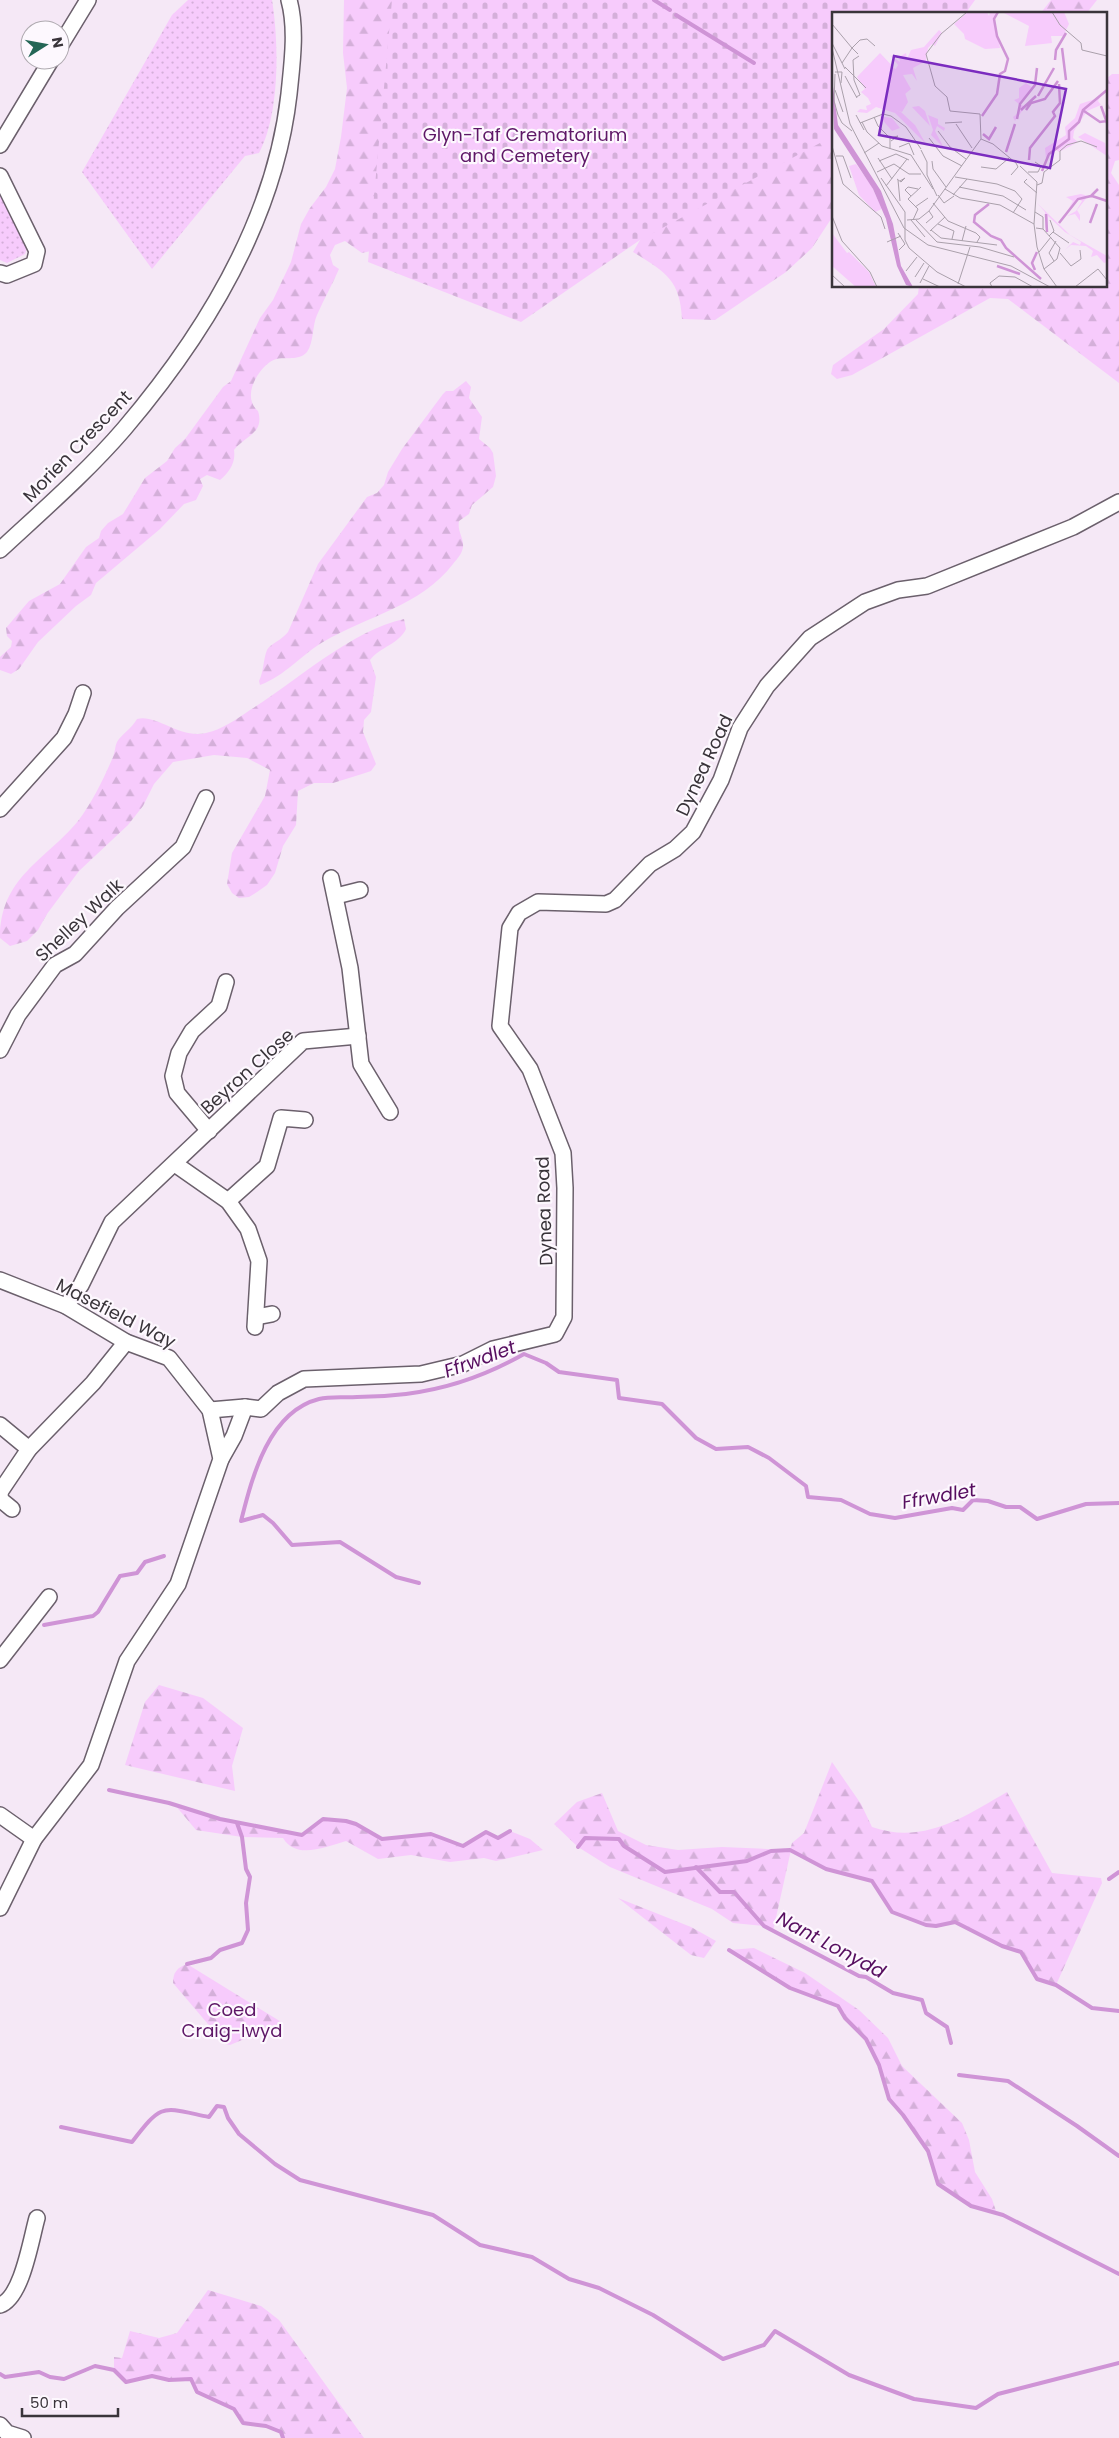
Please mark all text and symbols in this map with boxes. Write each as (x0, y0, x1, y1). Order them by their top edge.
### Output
inset map (832, 12, 1106, 288)
north arrow (20, 20, 70, 70)
text: N (47, 35, 69, 50)
park label: Glyn-Taf Crematorium and Cemetery (423, 122, 627, 168)
street label: Morien Crescent (17, 384, 137, 508)
street label: Dynea Road (670, 710, 738, 820)
street label: Shelley Walk (30, 872, 129, 967)
street label: Beyron Close (195, 1022, 299, 1120)
street label: Dynea Road (530, 1156, 558, 1266)
street label: Masefield Way (52, 1272, 180, 1354)
water label: Ffrwdlet (440, 1333, 521, 1384)
water label: Ffrwdlet (900, 1476, 979, 1516)
water label: Nant Lonydd (772, 1905, 890, 1985)
park label: Coed Craig-lwyd (182, 1997, 282, 2043)
scale bar (22, 2386, 119, 2418)
text: 50 m (30, 2392, 68, 2413)

